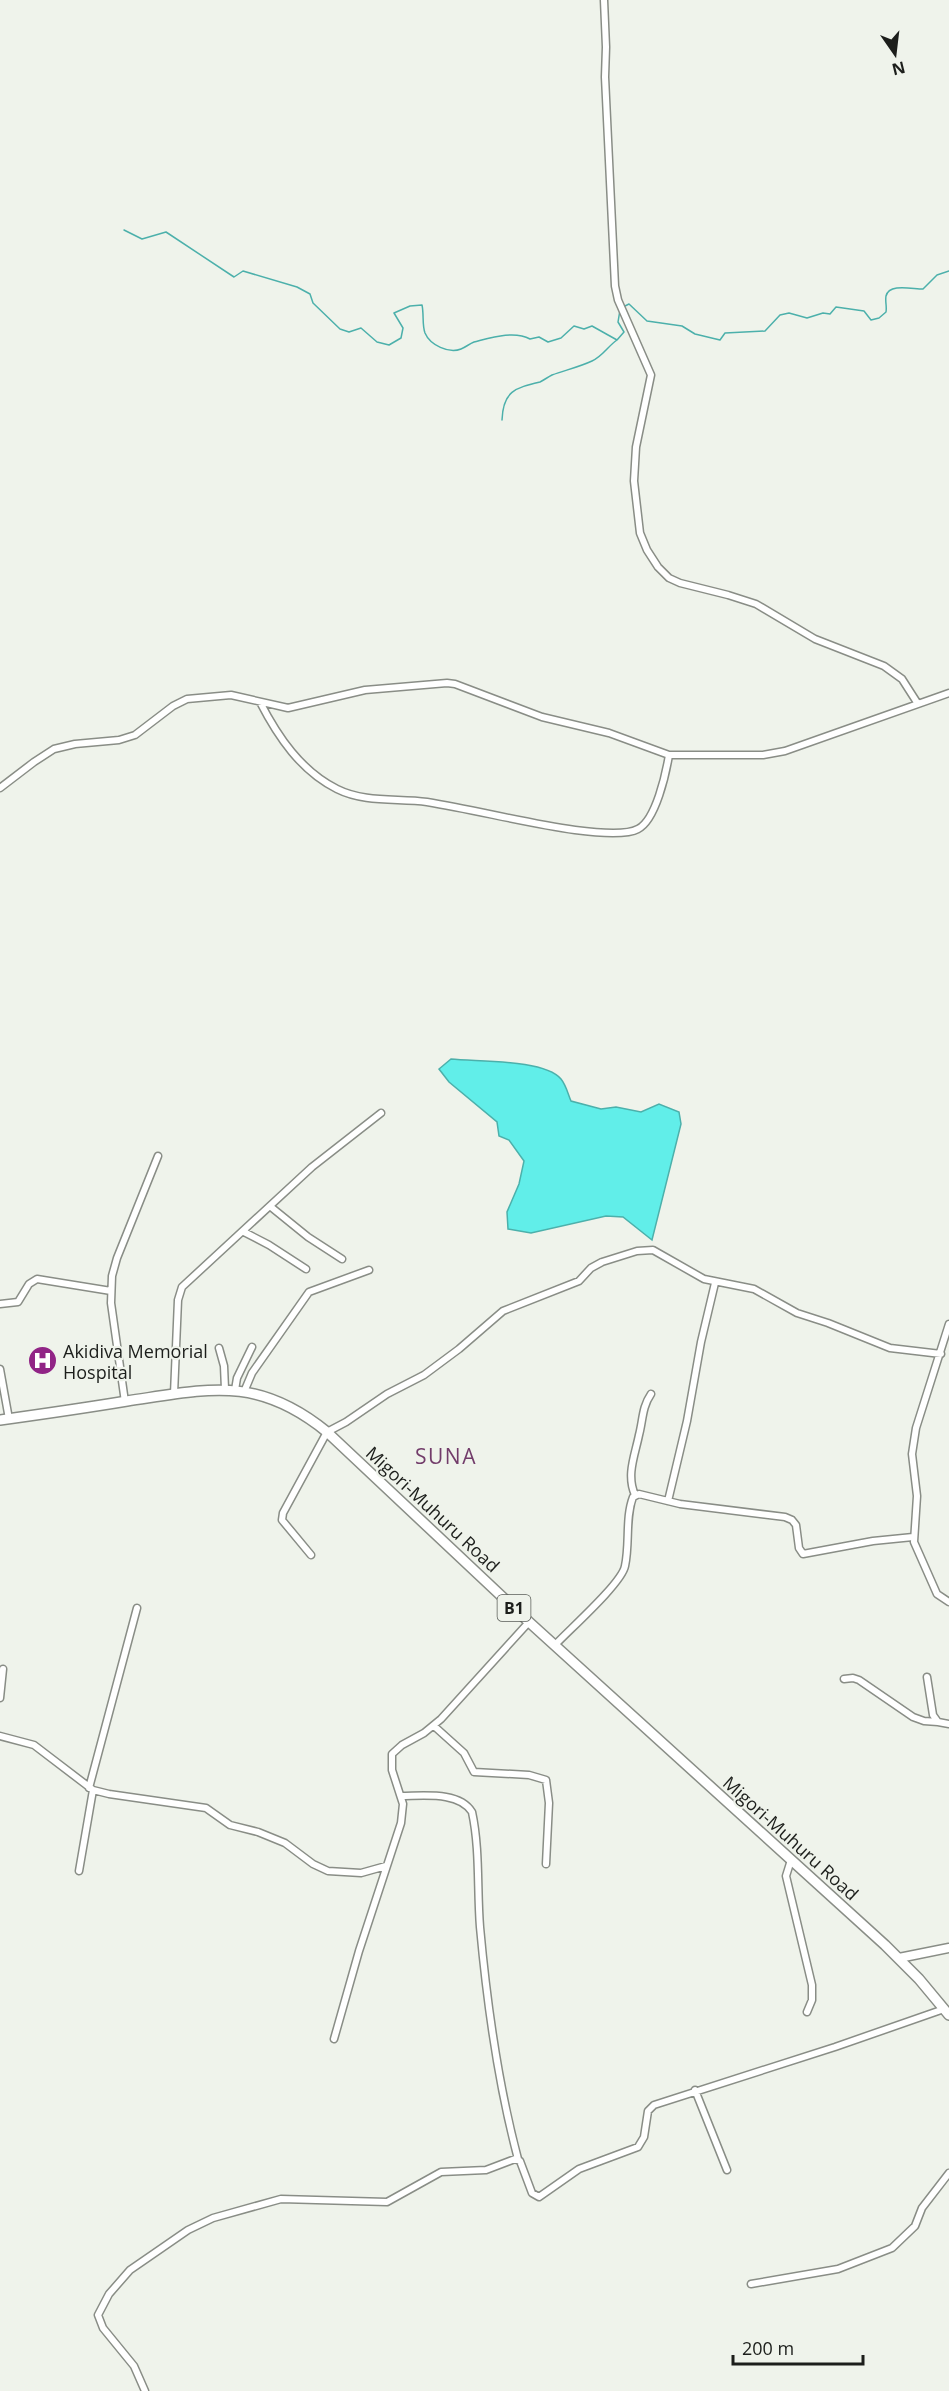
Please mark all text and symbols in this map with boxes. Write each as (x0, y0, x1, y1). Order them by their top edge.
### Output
north arrow (865, 24, 925, 84)
text: N (890, 56, 908, 81)
place label: Akidiva Memorial Hospital (63, 1339, 208, 1384)
hospital icon: Akidiva Memorial Hospital (26, 1345, 58, 1377)
street label: Migori-Muhuru Road (361, 1441, 505, 1577)
district label: SUNA (415, 1442, 477, 1470)
road number: B1 (498, 1595, 530, 1621)
street label: Migori-Muhuru Road (718, 1771, 864, 1905)
scale bar (733, 2328, 864, 2366)
text: 200 m (742, 2336, 794, 2360)

